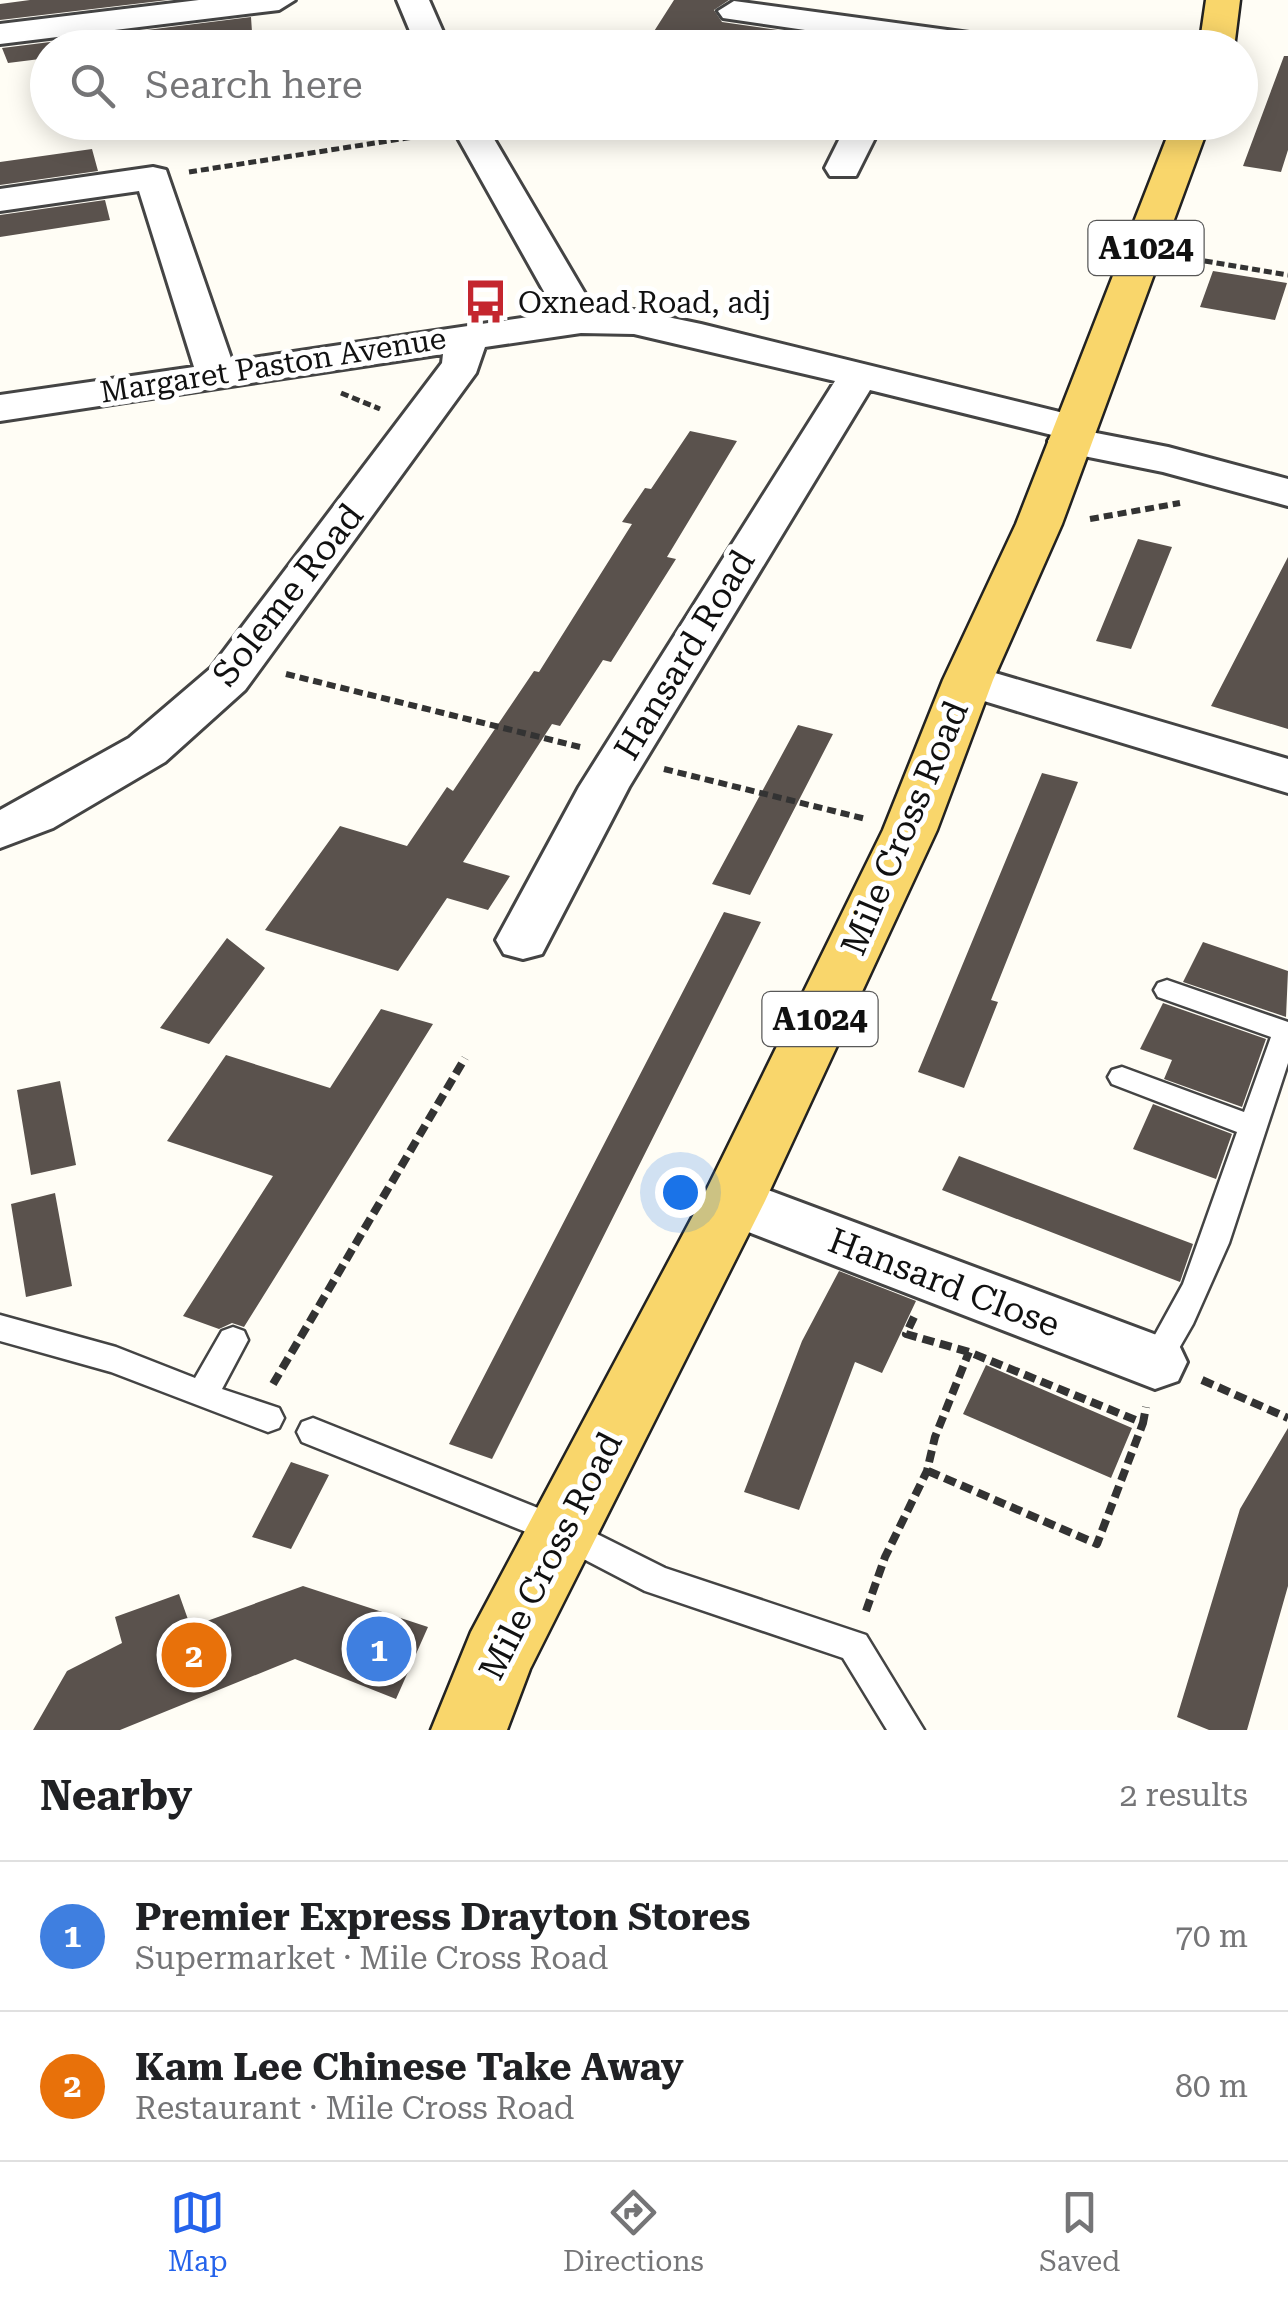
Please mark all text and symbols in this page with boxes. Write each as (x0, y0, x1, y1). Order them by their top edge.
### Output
search box (30, 30, 1258, 140)
icon: search (65, 58, 120, 113)
text: Search here (145, 63, 363, 107)
road number: A1024 (1088, 221, 1204, 275)
bus stop icon: Oxnead Road, adj (461, 278, 509, 326)
place label: Oxnead Road, adj (518, 285, 771, 320)
street label: Margaret Paston Avenue (98, 320, 448, 410)
street label: Soleme Road (204, 496, 372, 694)
street label: Hansard Road (606, 543, 764, 767)
street label: Mile Cross Road (833, 695, 977, 961)
road number: A1024 (762, 992, 878, 1046)
your location (655, 1167, 706, 1218)
street label: Hansard Close (823, 1220, 1065, 1346)
street label: Mile Cross Road (471, 1425, 631, 1687)
pin: 1 (346, 1612, 412, 1686)
pin: 2 (162, 1618, 226, 1692)
text: Nearby (40, 1771, 192, 1820)
text: 2 results (1120, 1776, 1248, 1814)
text: Premier Express Drayton Stores (135, 1895, 750, 1939)
text: 1 (64, 1917, 81, 1955)
text: 70 m (1175, 1917, 1248, 1955)
text: Supermarket · Mile Cross Road (135, 1939, 608, 1977)
text: Kam Lee Chinese Take Away (135, 2045, 684, 2089)
text: 2 (64, 2067, 81, 2105)
text: 80 m (1175, 2067, 1248, 2105)
text: Restaurant · Mile Cross Road (135, 2089, 574, 2127)
tab: Map (168, 2185, 228, 2278)
tab: Directions (563, 2185, 704, 2278)
tab: Saved (1039, 2185, 1120, 2278)

